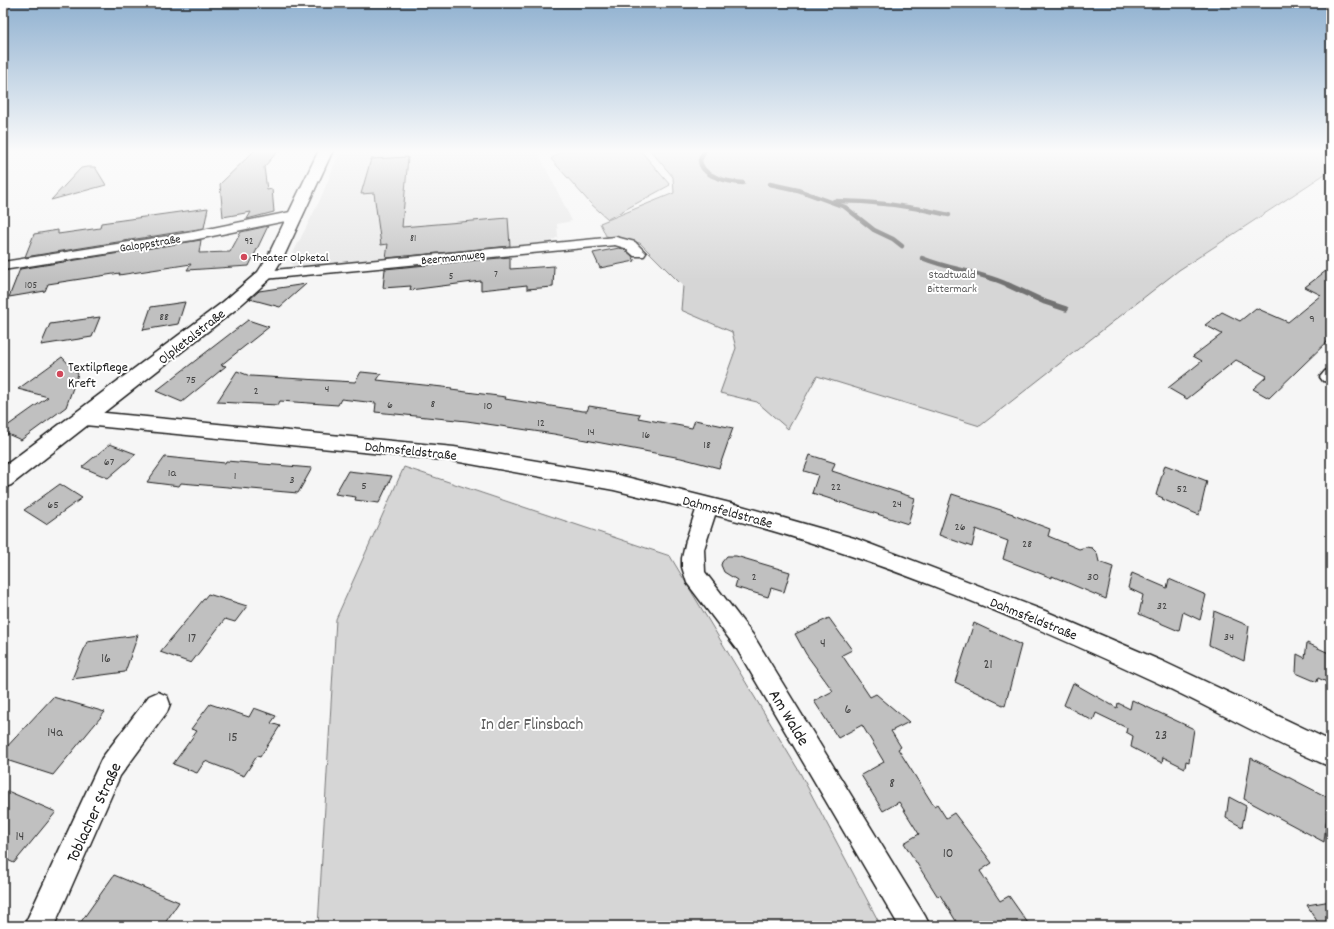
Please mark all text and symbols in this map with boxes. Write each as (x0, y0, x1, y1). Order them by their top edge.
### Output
street label: Galoppstraße (119, 231, 182, 258)
house number: 81 (410, 232, 416, 246)
house number: 92 (245, 235, 253, 249)
street label: Beermannweg (420, 247, 486, 270)
place label: Theater Olpketal (252, 250, 329, 267)
marker: Theater Olpketal (239, 252, 249, 262)
park label: Stadtwald Bittermark (927, 267, 977, 298)
house number: 7 (494, 268, 498, 282)
house number: 5 (449, 270, 454, 284)
house number: 105 (25, 279, 37, 293)
street label: Olpketalstraße (154, 305, 230, 370)
house number: 88 (159, 309, 169, 326)
house number: 9 (1309, 311, 1315, 328)
place label: Textilpflege Kreft (68, 358, 128, 394)
marker: Textilpflege Kreft (55, 369, 65, 379)
house number: 75 (186, 372, 196, 389)
house number: 4 (325, 381, 330, 398)
house number: 2 (253, 383, 259, 400)
house number: 8 (431, 396, 436, 413)
house number: 6 (387, 397, 393, 414)
house number: 10 (483, 398, 493, 415)
house number: 12 (537, 415, 545, 432)
house number: 14 (587, 424, 595, 441)
house number: 16 (642, 427, 650, 444)
street label: Dahmsfeldstraße (364, 437, 458, 467)
house number: 18 (703, 437, 711, 454)
house number: 67 (104, 454, 115, 471)
house number: 1a (168, 465, 176, 482)
house number: 1 (234, 468, 236, 485)
house number: 3 (289, 472, 295, 489)
house number: 5 (361, 478, 367, 495)
house number: 22 (831, 479, 841, 496)
house number: 52 (1177, 481, 1187, 498)
street label: Dahmsfeldstraße (680, 491, 775, 535)
house number: 24 (892, 496, 902, 513)
house number: 65 (47, 497, 59, 514)
house number: 26 (954, 519, 966, 536)
house number: 28 (1022, 536, 1032, 553)
house number: 2 (751, 569, 757, 586)
house number: 30 (1087, 569, 1099, 586)
street label: Dahmsfeldstraße (987, 593, 1080, 646)
house number: 32 (1157, 598, 1167, 615)
house number: 17 (188, 629, 196, 649)
house number: 34 (1224, 629, 1234, 646)
house number: 4 (820, 634, 826, 654)
house number: 16 (101, 649, 111, 669)
house number: 21 (983, 655, 993, 675)
street label: Am Walde (761, 686, 814, 751)
house number: 6 (845, 700, 852, 720)
park label: In der Flinsbach (481, 714, 583, 738)
house number: 14a (47, 723, 63, 743)
house number: 23 (1155, 726, 1167, 746)
house number: 15 (228, 728, 238, 748)
street label: Toblacher Straße (62, 759, 129, 867)
house number: 8 (889, 774, 895, 794)
house number: 14 (16, 827, 24, 847)
house number: 10 (943, 844, 953, 864)

